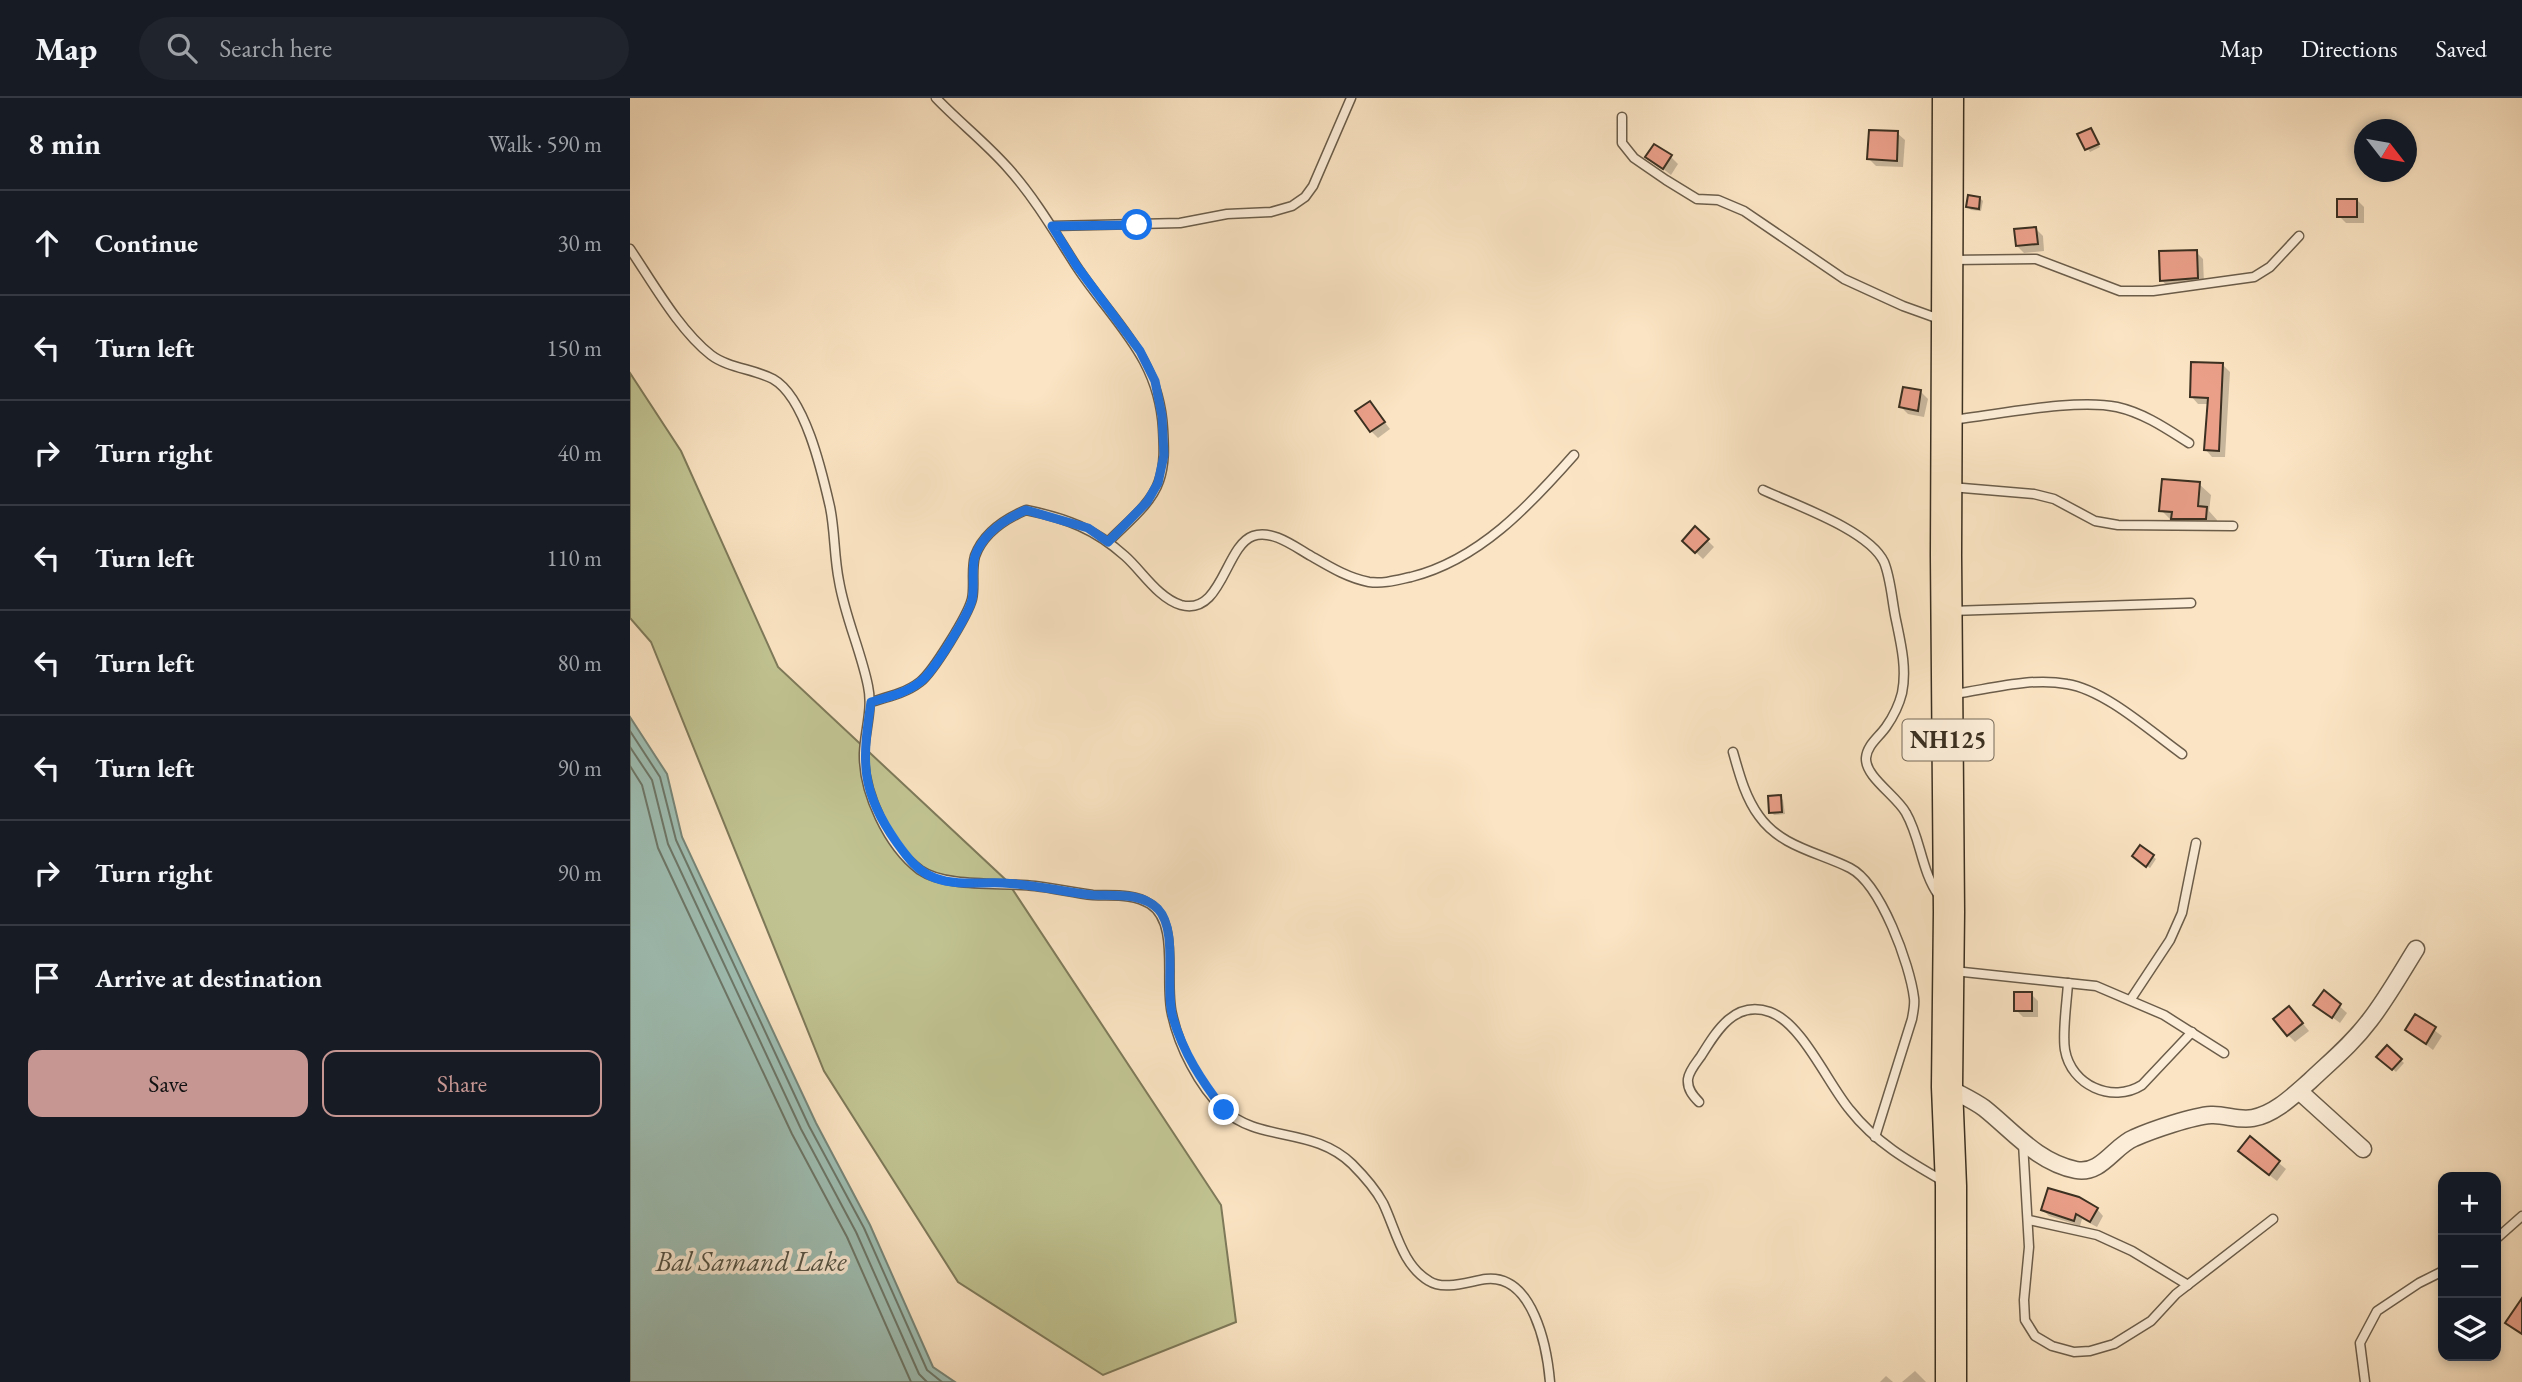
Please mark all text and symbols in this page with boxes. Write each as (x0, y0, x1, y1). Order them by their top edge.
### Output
search box (139, 17, 629, 80)
text: Map (35, 27, 97, 70)
icon: search (163, 29, 201, 67)
text: Search here (219, 31, 332, 65)
text: Map (2220, 33, 2263, 64)
text: Directions (2301, 33, 2398, 64)
text: Saved (2436, 33, 2487, 64)
north arrow (2354, 119, 2417, 182)
text: 8 min (28, 124, 101, 163)
text: Walk · 590 m (488, 129, 602, 159)
route start (1121, 209, 1152, 240)
icon: ahead (28, 224, 66, 262)
text: Continue (95, 226, 198, 260)
text: 30 m (557, 228, 602, 258)
icon: left (28, 329, 66, 367)
text: Turn left (95, 331, 194, 365)
text: 150 m (546, 333, 602, 363)
icon: right (28, 434, 66, 472)
text: Turn right (95, 436, 213, 470)
text: 40 m (557, 438, 602, 468)
icon: left (28, 539, 66, 577)
text: Turn left (95, 541, 194, 575)
text: 110 m (546, 543, 602, 573)
icon: left (28, 644, 66, 682)
text: Turn left (95, 646, 194, 680)
text: 80 m (557, 648, 602, 678)
road number: NH125 (1902, 720, 1994, 760)
icon: left (28, 749, 66, 787)
text: Turn left (95, 751, 194, 785)
text: 90 m (557, 753, 602, 783)
icon: right (28, 854, 66, 892)
text: Turn right (95, 856, 213, 890)
text: 90 m (557, 858, 602, 888)
icon: arrive (28, 959, 66, 997)
text: Arrive at destination (95, 961, 322, 995)
button: Save (28, 1050, 308, 1117)
button: Share (322, 1050, 602, 1117)
route end (1208, 1094, 1239, 1125)
map controls (2438, 1172, 2501, 1361)
button: + (2438, 1172, 2501, 1235)
button: − (2438, 1235, 2501, 1298)
water label: Bal Samand Lake (655, 1243, 847, 1279)
button: layers (2438, 1298, 2501, 1361)

